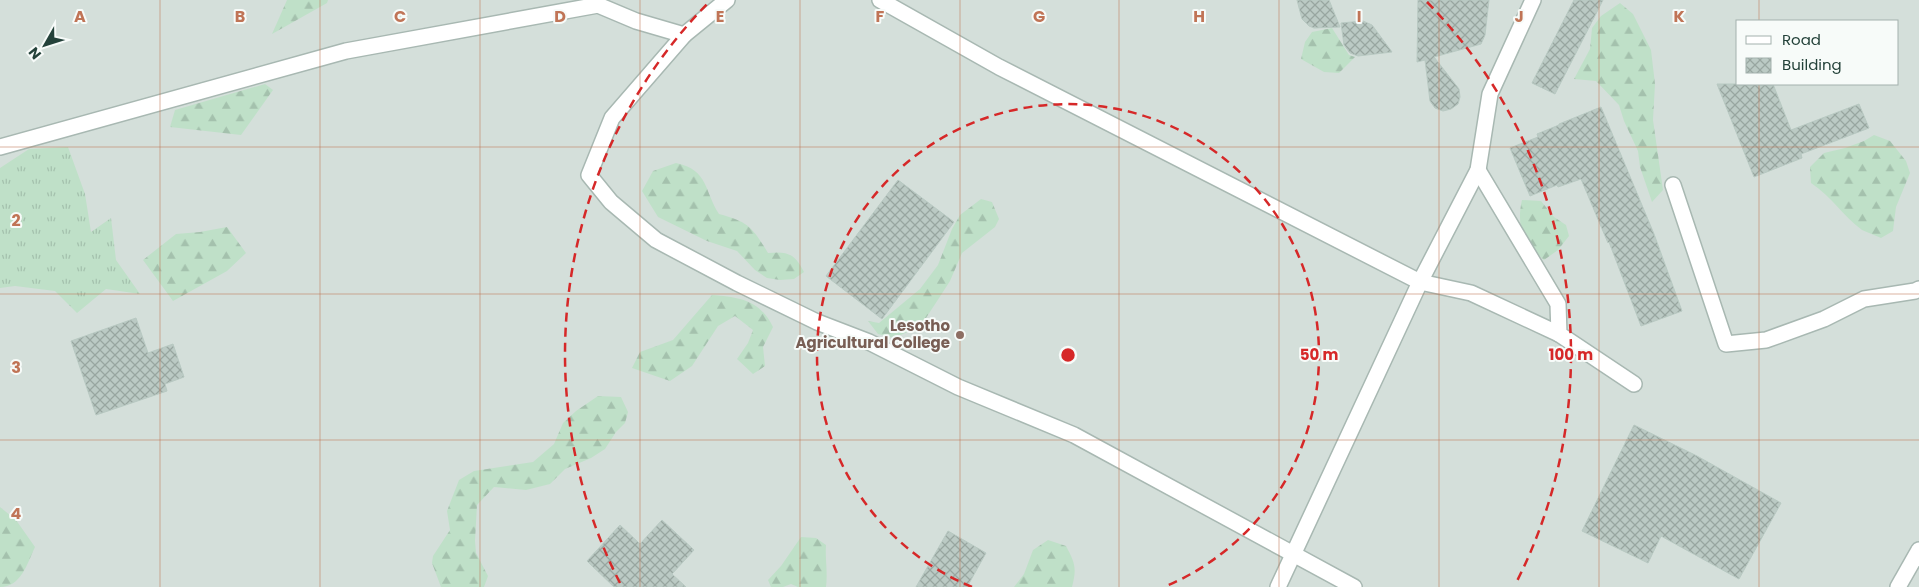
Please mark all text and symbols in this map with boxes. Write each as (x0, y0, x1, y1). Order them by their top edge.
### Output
text: A (74, 5, 86, 28)
text: B (235, 5, 245, 28)
text: C (394, 5, 406, 28)
text: D (554, 5, 566, 28)
text: E (716, 5, 724, 28)
text: F (876, 5, 885, 28)
text: G (1033, 5, 1045, 28)
text: H (1193, 5, 1205, 28)
text: I (1357, 5, 1361, 28)
text: J (1514, 5, 1524, 28)
text: K (1673, 5, 1685, 28)
north arrow (20, 20, 70, 70)
legend (1736, 20, 1899, 85)
text: Road (1782, 29, 1821, 50)
text: N (24, 43, 46, 64)
text: Building (1782, 54, 1842, 75)
text: 2 (11, 209, 21, 232)
place label: Lesotho Agricultural College (795, 315, 950, 353)
marker: Lesotho Agricultural College (954, 329, 966, 341)
text: 50 m (1300, 344, 1338, 365)
text: 100 m (1549, 344, 1593, 365)
centre of rings (1059, 346, 1077, 364)
text: 3 (11, 356, 21, 379)
text: 4 (11, 502, 22, 525)

